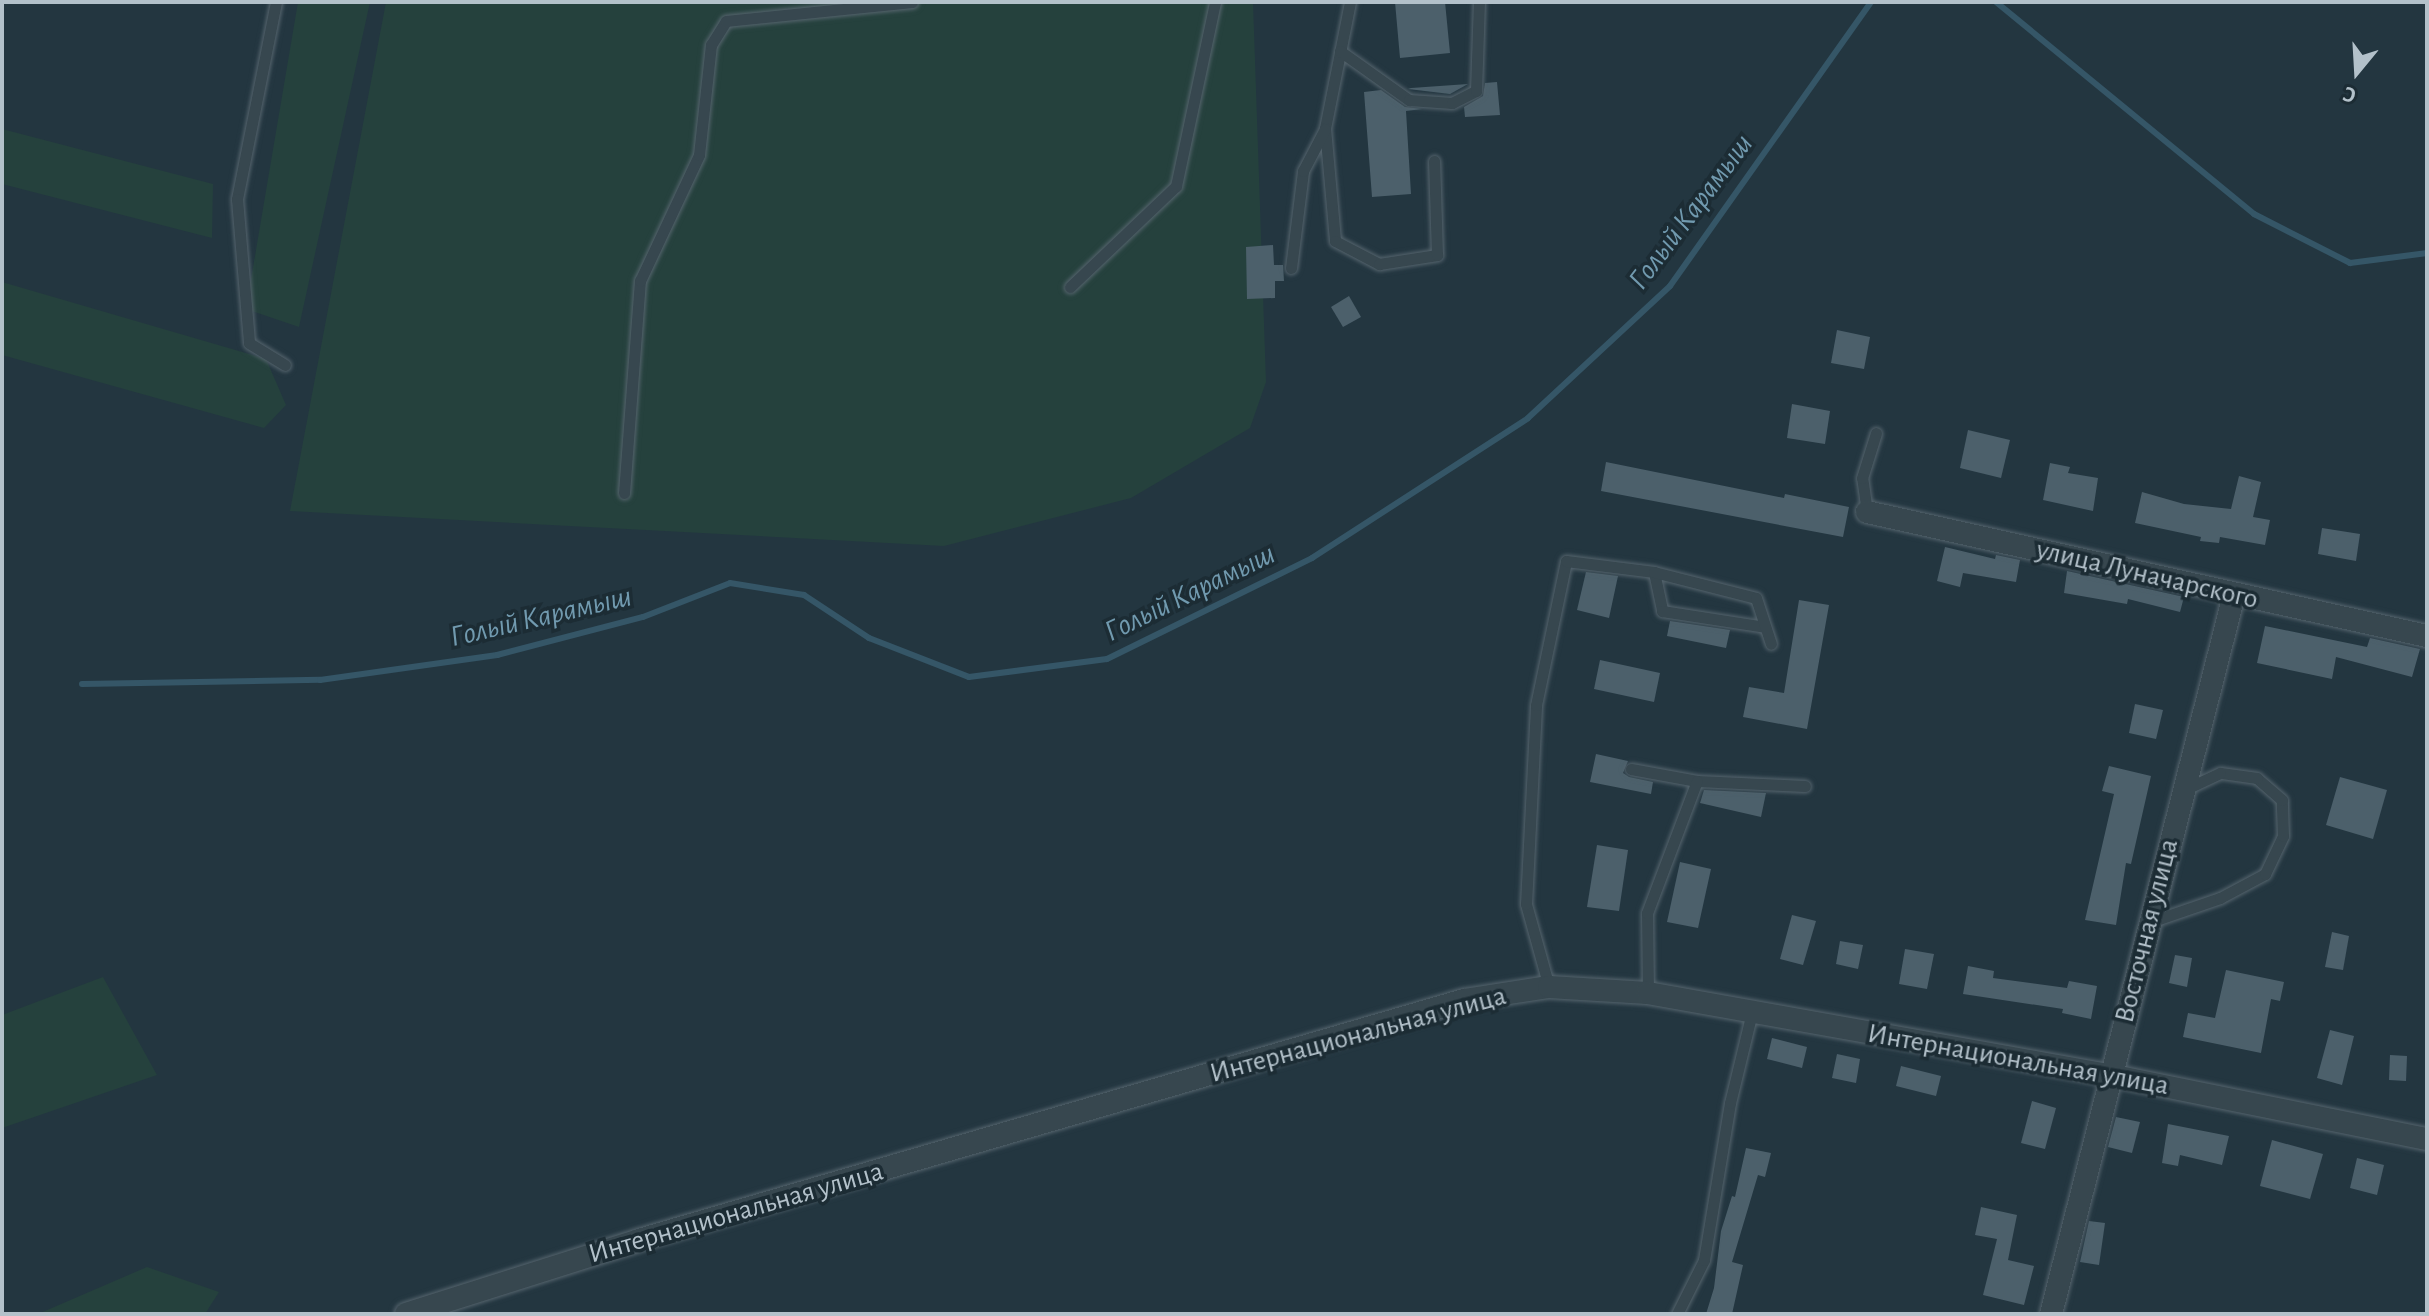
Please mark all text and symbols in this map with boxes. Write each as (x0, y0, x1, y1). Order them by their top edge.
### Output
north arrow (2317, 32, 2397, 112)
text: С (2340, 82, 2359, 107)
water label: Голый Карамыш (1621, 127, 1761, 297)
street label: улица Луначарского (2033, 533, 2261, 617)
water label: Голый Карамыш (1099, 536, 1281, 650)
water label: Голый Карамыш (447, 579, 635, 655)
street label: Восточная улица (2108, 836, 2186, 1026)
street label: Интернациональная улица (1206, 979, 1510, 1091)
street label: Интернациональная улица (1865, 1017, 2171, 1103)
street label: Интернациональная улица (585, 1155, 887, 1271)

